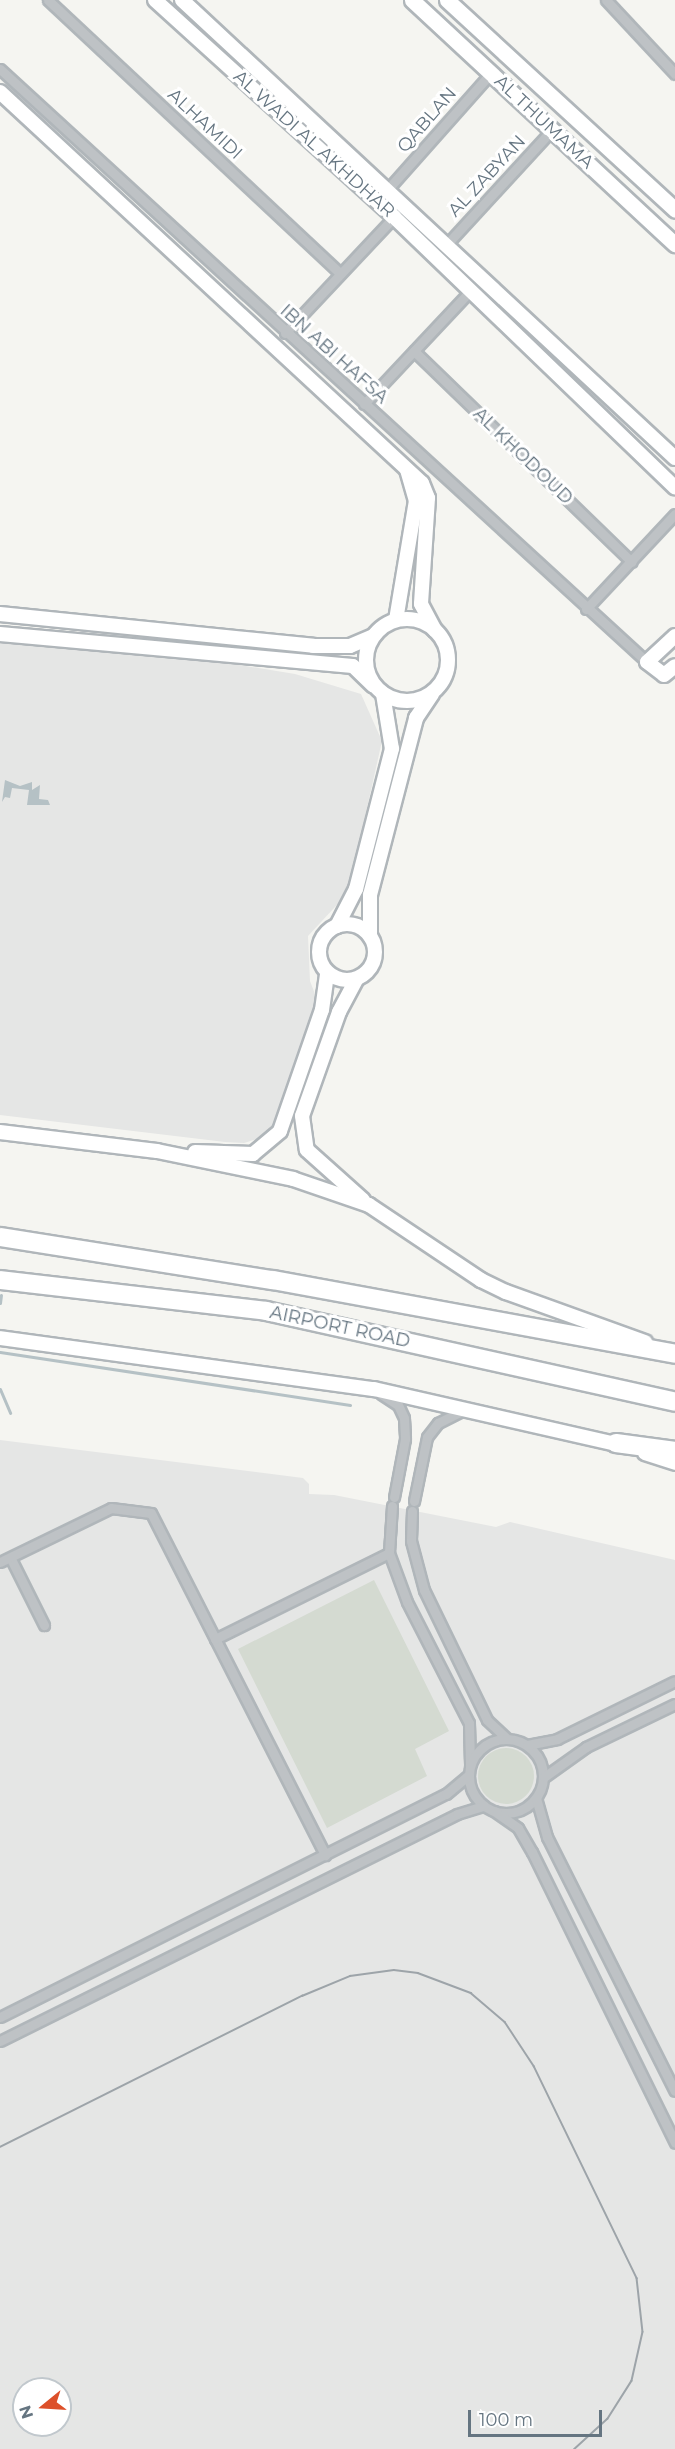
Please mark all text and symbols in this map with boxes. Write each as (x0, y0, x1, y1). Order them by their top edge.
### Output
street label: AL WADI AL AKHDHAR (229, 66, 399, 222)
street label: AL THUMAMA (490, 71, 598, 173)
street label: QABLAN (393, 83, 461, 157)
street label: ALHAMIDI (163, 84, 247, 164)
street label: AL ZABYAN (444, 131, 530, 221)
street label: IBN ABI HAFSA (276, 300, 392, 408)
street label: AL KHODOUD (469, 403, 577, 509)
street label: AIRPORT ROAD (268, 1302, 412, 1352)
north arrow (12, 2377, 72, 2437)
scale bar (471, 2398, 604, 2436)
text: N (15, 2403, 37, 2421)
text: 100 m (479, 2409, 533, 2431)

